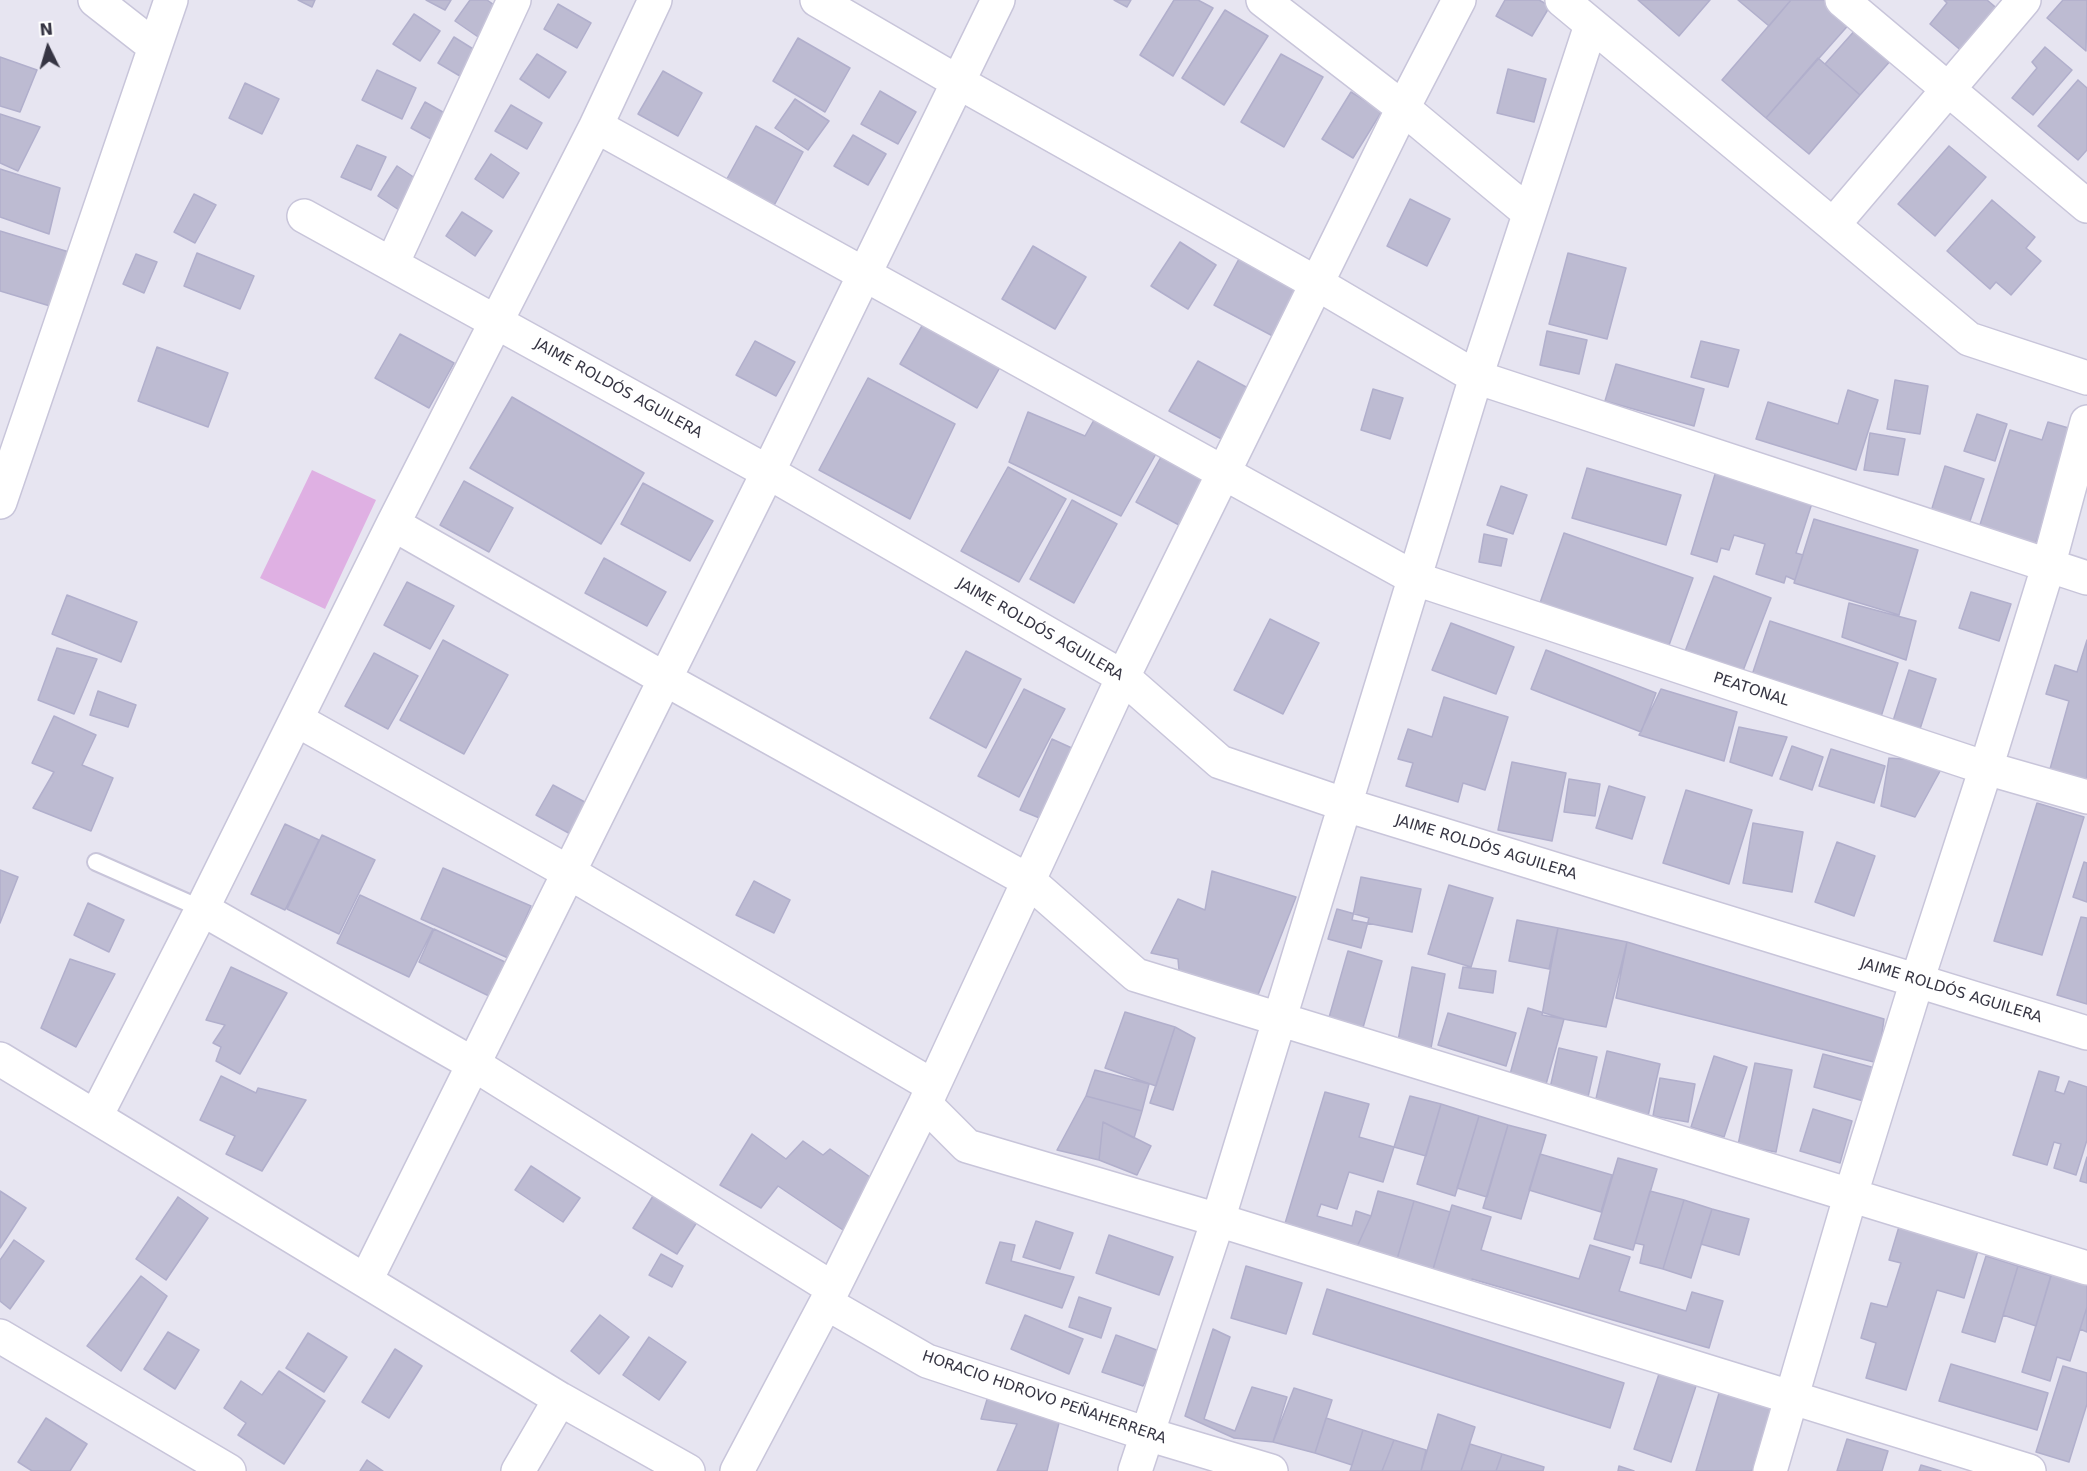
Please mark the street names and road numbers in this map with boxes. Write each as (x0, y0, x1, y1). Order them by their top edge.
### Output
street label: JAIME ROLDÓS AGUILERA (531, 335, 705, 443)
street label: JAIME ROLDÓS AGUILERA (954, 575, 1126, 685)
street label: PEATONAL (1711, 669, 1791, 711)
street label: JAIME ROLDÓS AGUILERA (1393, 812, 1579, 884)
street label: JAIME ROLDÓS AGUILERA (1858, 955, 2044, 1027)
street label: HORACIO HDROVO PEÑAHERRERA (920, 1348, 1168, 1448)

